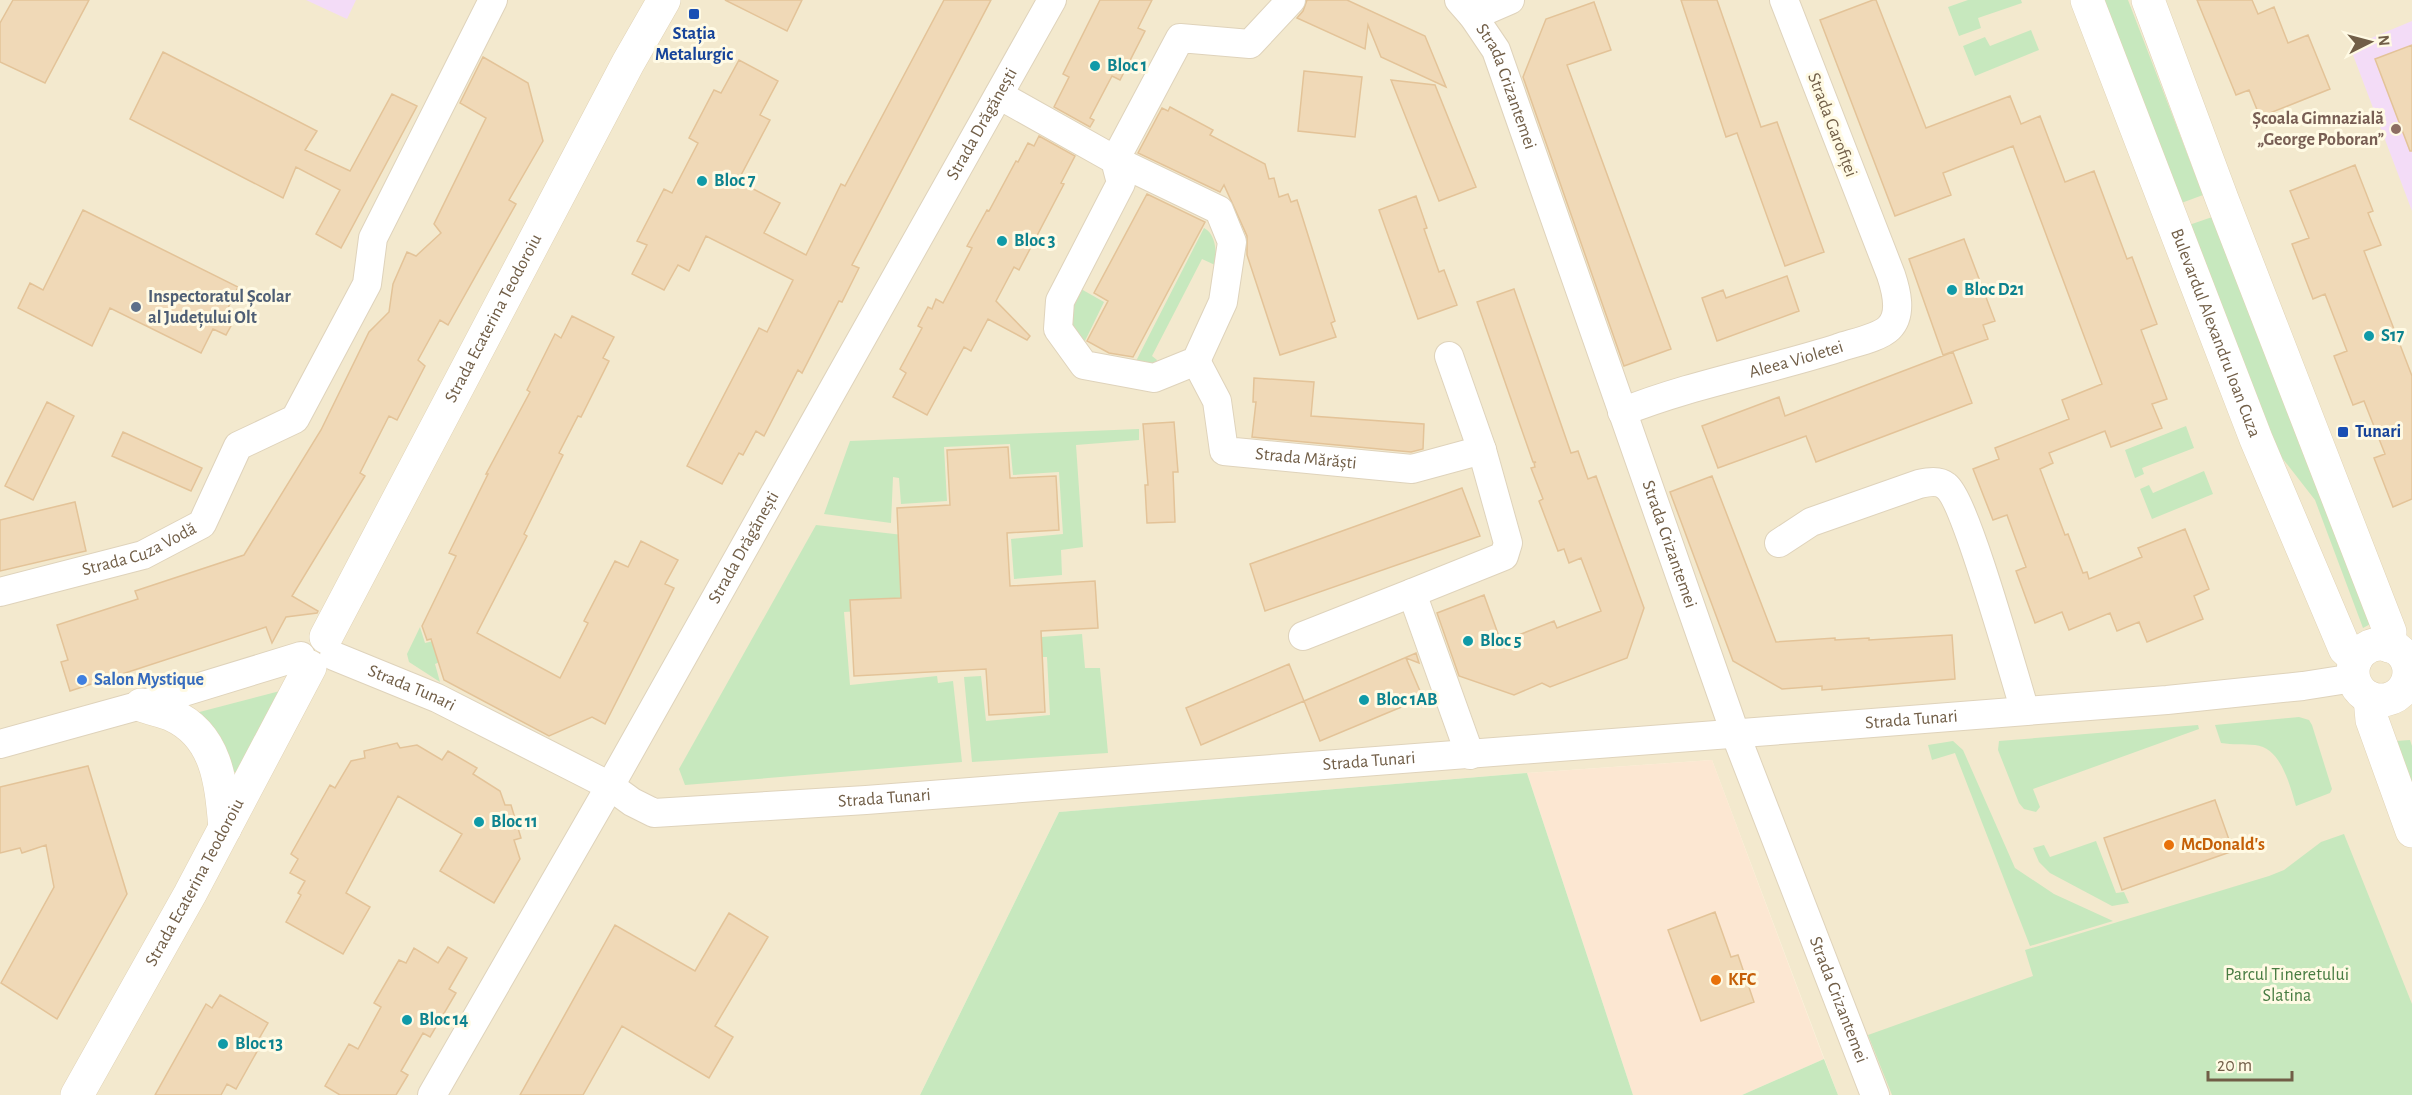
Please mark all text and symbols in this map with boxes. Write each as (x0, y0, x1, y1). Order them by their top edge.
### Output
marker: Stația Metalurgic (687, 7, 701, 21)
north arrow (2340, 12, 2400, 72)
street label: Strada Crizantemei (1472, 21, 1539, 152)
place label: Stația Metalurgic (655, 25, 733, 64)
text: N (2375, 34, 2392, 47)
place label: Bloc 1 (1107, 57, 1147, 75)
marker: Bloc 1 (1088, 59, 1102, 73)
street label: Strada Drăgănești (944, 65, 1021, 183)
street label: Strada Garofiței (1803, 70, 1860, 180)
place label: Școala Gimnazială „George Poboran” (2252, 110, 2384, 149)
marker: Școala Gimnazială „George Poboran” (2389, 122, 2403, 136)
place label: Bloc 7 (714, 172, 756, 190)
marker: Bloc 7 (695, 174, 709, 188)
street label: Bulevardul Alexandru Ioan Cuza (2167, 226, 2264, 440)
street label: Strada Ecaterina Teodoroiu (442, 231, 545, 406)
place label: Bloc 3 (1014, 232, 1056, 250)
marker: Bloc 3 (995, 234, 1009, 248)
place label: Bloc D21 (1964, 281, 2024, 299)
marker: Bloc D21 (1945, 283, 1959, 297)
place label: Inspectoratul Școlar al Județului Olt (148, 288, 292, 329)
marker: Inspectoratul Școlar al Județului Olt (129, 300, 143, 314)
place label: S17 (2381, 327, 2404, 345)
marker: S17 (2362, 329, 2376, 343)
street label: Aleea Violetei (1747, 338, 1846, 382)
place label: Tunari (2355, 423, 2401, 441)
marker: Tunari (2336, 425, 2350, 439)
street label: Strada Mărăști (1254, 445, 1357, 473)
street label: Strada Crizantemei (1638, 478, 1700, 610)
street label: Strada Drăgănești (705, 489, 783, 607)
street label: Strada Cuza Vodă (80, 520, 200, 579)
place label: Bloc 5 (1480, 632, 1522, 650)
marker: Bloc 5 (1461, 634, 1475, 648)
street label: Strada Tunari (365, 662, 458, 715)
place label: Salon Mystique (94, 671, 204, 689)
marker: Salon Mystique (75, 673, 89, 687)
place label: Bloc 1AB (1376, 691, 1437, 709)
marker: Bloc 1AB (1357, 693, 1371, 707)
street label: Strada Tunari (1864, 707, 1958, 733)
street label: Strada Tunari (1322, 749, 1416, 774)
street label: Strada Tunari (837, 786, 931, 811)
street label: Strada Ecaterina Teodoroiu (142, 796, 248, 969)
place label: Bloc 11 (491, 813, 538, 831)
marker: Bloc 11 (472, 815, 486, 829)
place label: McDonald's (2181, 836, 2265, 854)
marker: McDonald's (2162, 838, 2176, 852)
street label: Strada Crizantemei (1806, 934, 1871, 1065)
park label: Parcul Tineretului Slatina (2225, 966, 2349, 1005)
place label: KFC (1728, 971, 1757, 989)
marker: KFC (1709, 973, 1723, 987)
place label: Bloc 14 (419, 1011, 468, 1029)
marker: Bloc 14 (400, 1013, 414, 1027)
place label: Bloc 13 (235, 1035, 283, 1053)
marker: Bloc 13 (216, 1037, 230, 1051)
scale bar (2208, 1044, 2292, 1082)
text: 20 m (2217, 1057, 2252, 1075)

